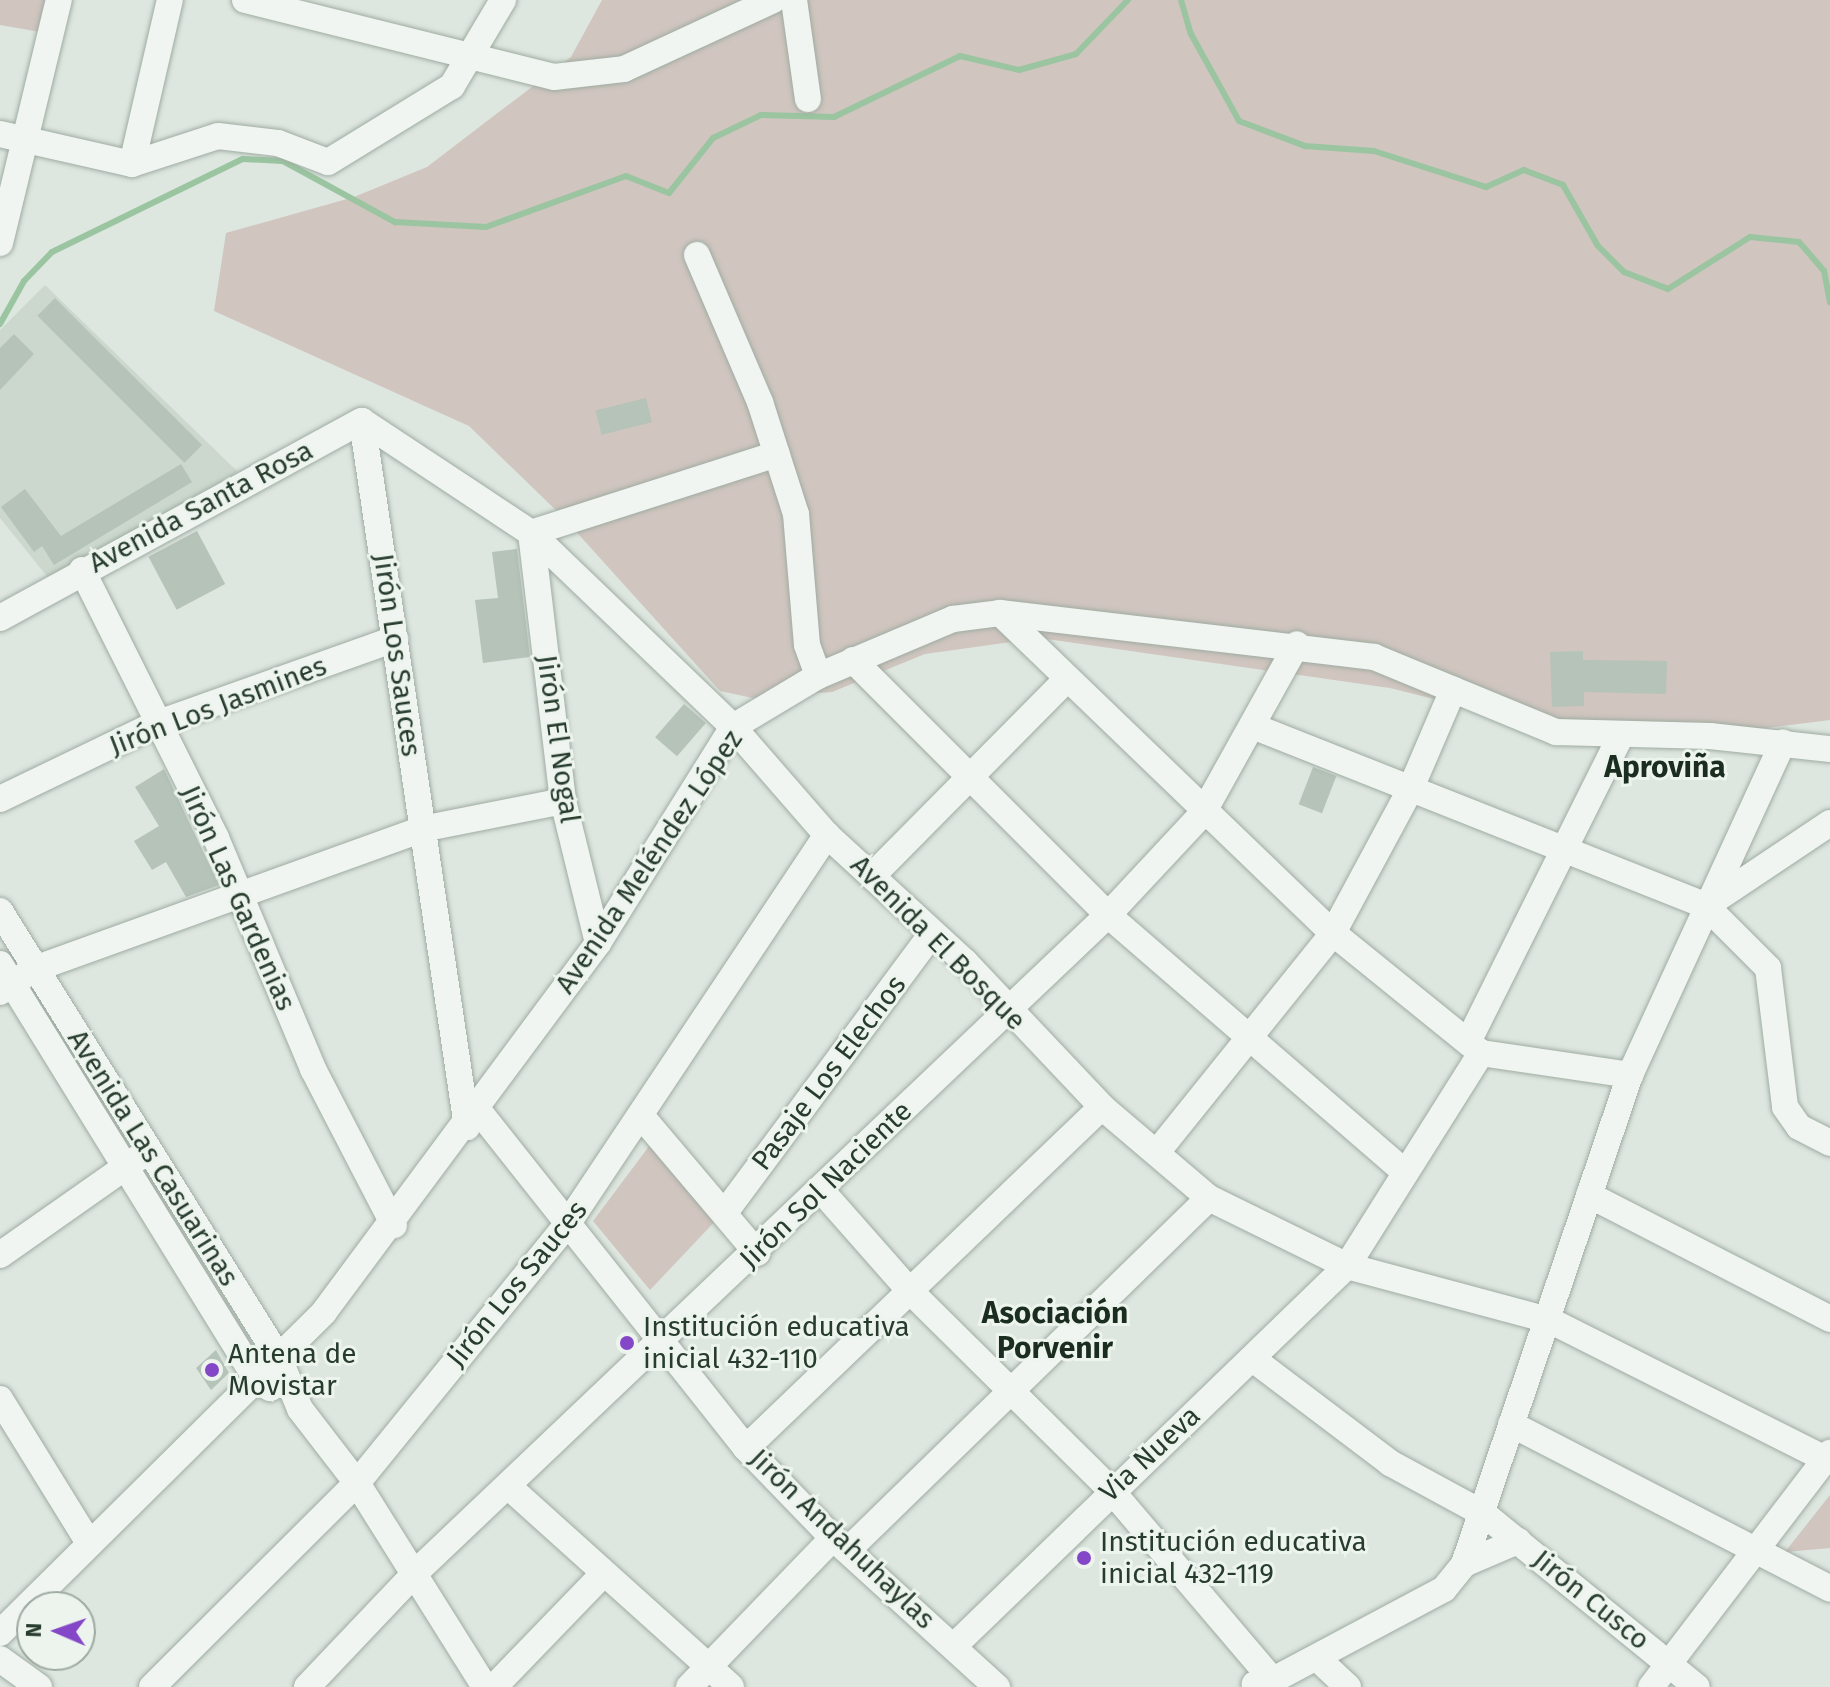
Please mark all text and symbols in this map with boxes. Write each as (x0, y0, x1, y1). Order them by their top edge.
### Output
street label: Avenida Santa Rosa (83, 434, 319, 580)
street label: Jirón Los Sauces (366, 551, 428, 759)
street label: Jirón Los Jasmines (105, 649, 331, 763)
street label: Jirón El Nogal (530, 653, 586, 825)
street label: Avenida Meléndez López (548, 724, 750, 1000)
district label: Aproviña (1604, 749, 1726, 785)
street label: Jirón Las Gardenias (173, 780, 303, 1016)
street label: Avenida El Bosque (843, 848, 1033, 1038)
street label: Pasaje Los Elechos (745, 969, 913, 1177)
street label: Avenida Las Casuarinas (60, 1024, 246, 1292)
street label: Jirón Sol Naciente (733, 1094, 919, 1276)
street label: Jirón Los Sauces (440, 1194, 594, 1374)
district label: Asociación Porvenir (982, 1295, 1128, 1366)
place label: Institución educativa inicial 432-110 (643, 1310, 910, 1376)
marker: Institución educativa inicial 432-110 (618, 1334, 636, 1352)
place label: Antena de Movistar (228, 1337, 356, 1403)
marker: Antena de Movistar (203, 1361, 221, 1379)
street label: Via Nueva (1093, 1399, 1207, 1509)
street label: Jirón Andahuhaylas (742, 1442, 942, 1636)
place label: Institución educativa inicial 432-119 (1100, 1525, 1367, 1591)
street label: Jirón Cusco (1526, 1543, 1656, 1657)
marker: Institución educativa inicial 432-119 (1075, 1549, 1093, 1567)
north arrow (16, 1591, 96, 1671)
text: N (20, 1622, 47, 1638)

